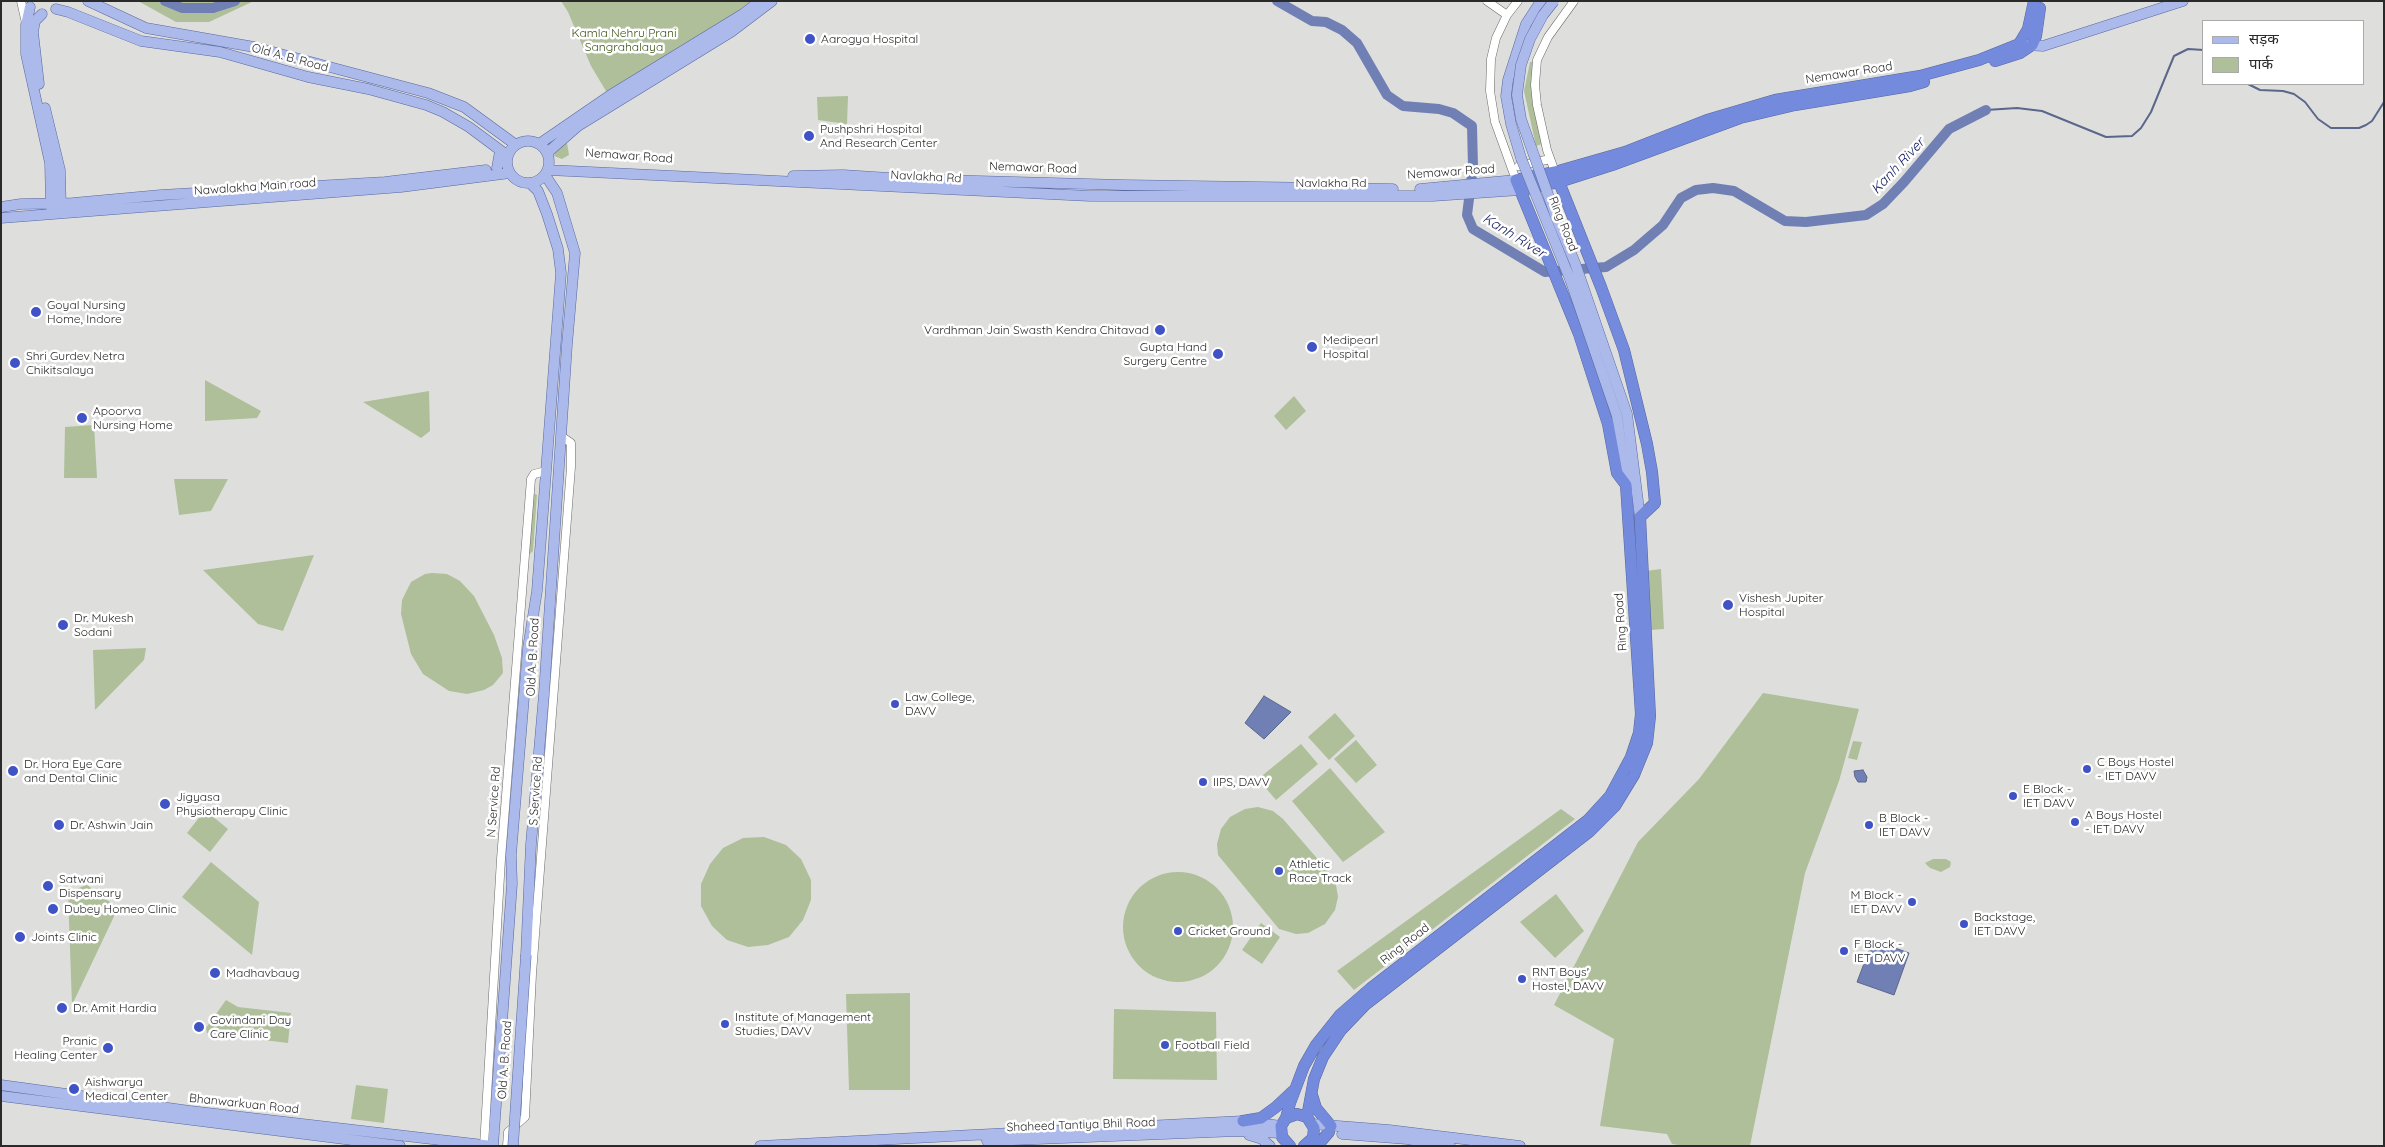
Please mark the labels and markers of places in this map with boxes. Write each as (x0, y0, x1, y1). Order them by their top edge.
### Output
marker: Aarogya Hospital (803, 32, 817, 46)
place label: Aarogya Hospital (821, 32, 918, 46)
place label: Pushpshri Hospital And Research Center (820, 122, 937, 150)
marker: Pushpshri Hospital And Research Center (802, 129, 816, 143)
place label: Goyal Nursing Home, Indore (47, 298, 126, 326)
marker: Goyal Nursing Home, Indore (29, 305, 43, 319)
place label: Vardhman Jain Swasth Kendra Chitavad (924, 323, 1149, 337)
marker: Vardhman Jain Swasth Kendra Chitavad (1153, 323, 1167, 337)
place label: Medipearl Hospital (1323, 333, 1378, 361)
place label: Gupta Hand Surgery Centre (1123, 340, 1207, 368)
marker: Medipearl Hospital (1305, 340, 1319, 354)
marker: Gupta Hand Surgery Centre (1211, 347, 1225, 361)
place label: Shri Gurdev Netra Chikitsalaya (26, 349, 124, 377)
marker: Shri Gurdev Netra Chikitsalaya (8, 356, 22, 370)
place label: Apoorva Nursing Home (93, 404, 173, 432)
marker: Apoorva Nursing Home (75, 411, 89, 425)
place label: Vishesh Jupiter Hospital (1739, 591, 1823, 619)
marker: Vishesh Jupiter Hospital (1721, 598, 1735, 612)
place label: Dr. Mukesh Sodani (74, 611, 134, 639)
marker: Dr. Mukesh Sodani (56, 618, 70, 632)
place label: Law College, DAVV (905, 690, 974, 718)
marker: Law College, DAVV (889, 698, 901, 710)
place label: C Boys Hostel - IET DAVV (2097, 755, 2174, 783)
place label: Dr. Hora Eye Care and Dental Clinic (24, 757, 122, 785)
marker: C Boys Hostel - IET DAVV (2081, 763, 2093, 775)
marker: Dr. Hora Eye Care and Dental Clinic (6, 764, 20, 778)
place label: IIPS, DAVV (1213, 775, 1270, 789)
marker: IIPS, DAVV (1197, 776, 1209, 788)
place label: E Block - IET DAVV (2023, 782, 2075, 810)
place label: Jigyasa Physiotherapy Clinic (176, 790, 288, 818)
marker: E Block - IET DAVV (2007, 790, 2019, 802)
marker: Jigyasa Physiotherapy Clinic (158, 797, 172, 811)
place label: A Boys Hostel - IET DAVV (2085, 808, 2162, 836)
place label: B Block - IET DAVV (1879, 811, 1931, 839)
marker: A Boys Hostel - IET DAVV (2069, 816, 2081, 828)
marker: Dr. Ashwin Jain (52, 818, 66, 832)
place label: Dr. Ashwin Jain (70, 818, 153, 832)
marker: B Block - IET DAVV (1863, 819, 1875, 831)
place label: Athletic Race Track (1289, 857, 1352, 885)
marker: Athletic Race Track (1273, 865, 1285, 877)
place label: Satwani Dispensary (59, 872, 121, 900)
marker: Satwani Dispensary (41, 879, 55, 893)
place label: M Block - IET DAVV (1850, 888, 1902, 916)
marker: M Block - IET DAVV (1906, 896, 1918, 908)
marker: Dubey Homeo Clinic (46, 902, 60, 916)
place label: Dubey Homeo Clinic (64, 902, 177, 916)
place label: Backstage, IET DAVV (1974, 910, 2035, 938)
marker: Backstage, IET DAVV (1958, 918, 1970, 930)
place label: Cricket Ground (1188, 924, 1270, 938)
marker: Cricket Ground (1172, 925, 1184, 937)
marker: Joints Clinic (13, 930, 27, 944)
place label: Joints Clinic (31, 930, 97, 944)
place label: F Block - IET DAVV (1854, 937, 1906, 965)
marker: F Block - IET DAVV (1838, 945, 1850, 957)
place label: RNT Boys' Hostel, DAVV (1532, 965, 1604, 993)
marker: Madhavbaug (208, 966, 222, 980)
place label: Madhavbaug (226, 966, 299, 980)
marker: RNT Boys' Hostel, DAVV (1516, 973, 1528, 985)
marker: Dr. Amit Hardia (55, 1001, 69, 1015)
place label: Dr. Amit Hardia (73, 1001, 156, 1015)
place label: Institute of Management Studies, DAVV (735, 1010, 871, 1038)
place label: Govindani Day Care Clinic (210, 1013, 291, 1041)
marker: Institute of Management Studies, DAVV (719, 1018, 731, 1030)
marker: Govindani Day Care Clinic (192, 1020, 206, 1034)
place label: Pranic Healing Center (14, 1034, 97, 1062)
place label: Football Field (1175, 1038, 1250, 1052)
marker: Football Field (1159, 1039, 1171, 1051)
marker: Pranic Healing Center (101, 1041, 115, 1055)
place label: Aishwarya Medical Center (85, 1075, 168, 1103)
marker: Aishwarya Medical Center (67, 1082, 81, 1096)

